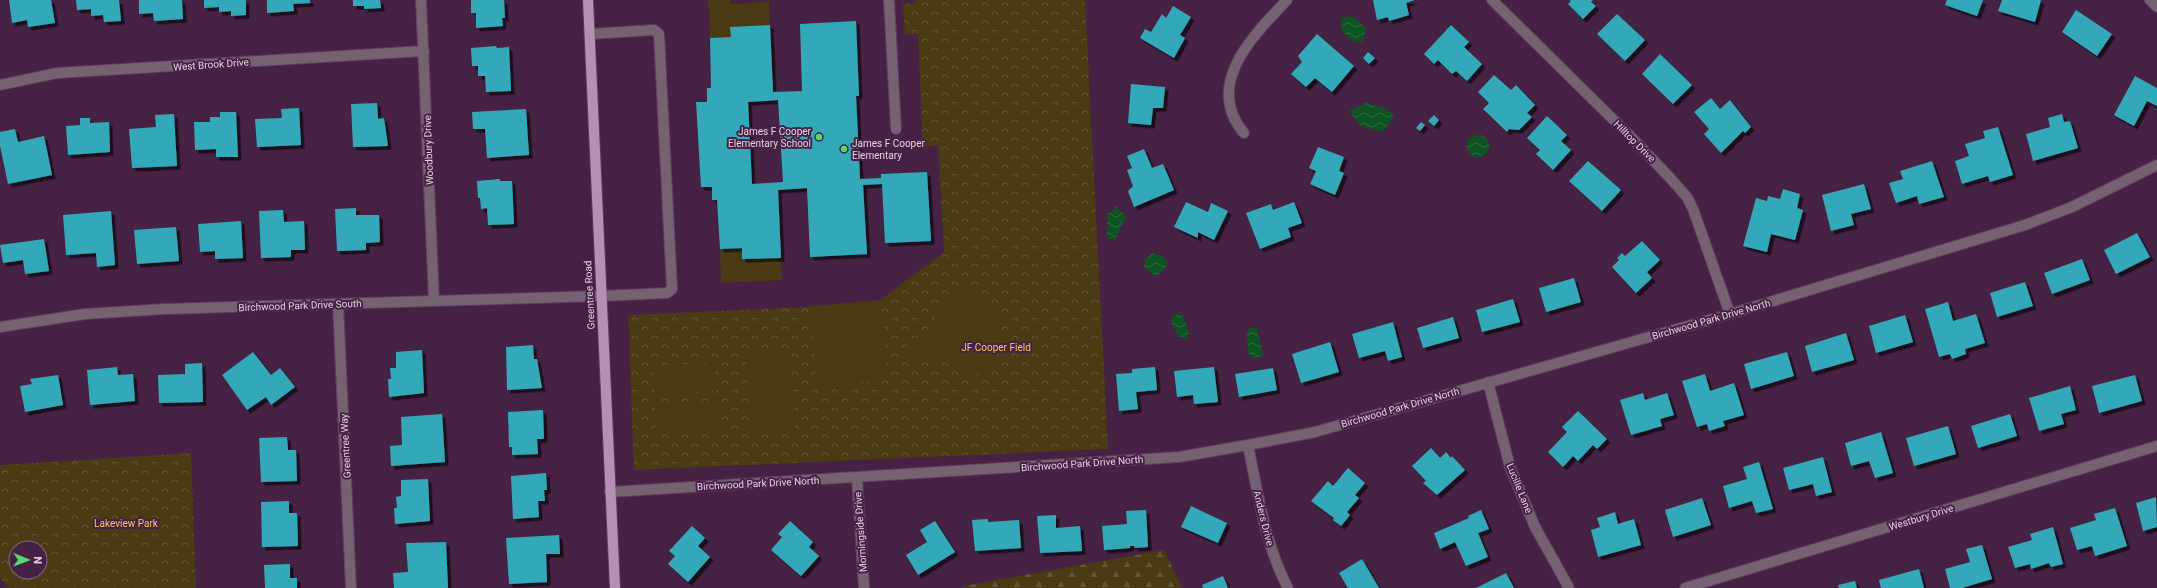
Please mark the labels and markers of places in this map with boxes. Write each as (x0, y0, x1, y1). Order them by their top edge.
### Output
place label: James F Cooper Elementary School (728, 126, 812, 149)
marker: James F Cooper Elementary School (814, 132, 824, 142)
place label: James F Cooper Elementary (852, 138, 926, 161)
marker: James F Cooper Elementary (839, 144, 849, 154)

